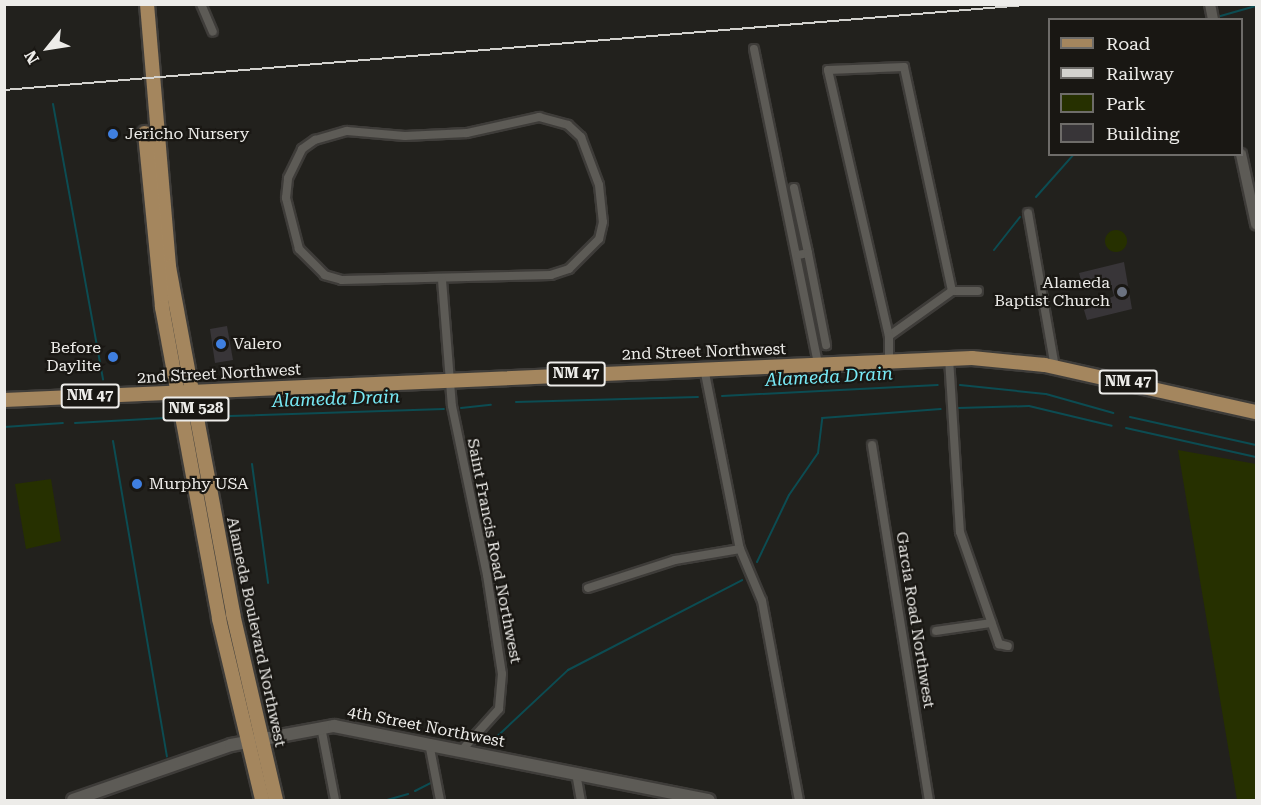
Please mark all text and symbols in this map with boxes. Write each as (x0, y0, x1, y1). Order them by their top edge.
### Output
north arrow (18, 18, 78, 78)
legend (1048, 18, 1243, 156)
text: Road (1106, 33, 1150, 54)
text: N (21, 47, 43, 67)
text: Railway (1106, 63, 1174, 84)
text: Park (1106, 93, 1146, 114)
text: Building (1106, 123, 1180, 144)
place label: Jericho Nursery (125, 124, 249, 144)
marker: Jericho Nursery (106, 127, 120, 141)
place label: Alameda Baptist Church (994, 273, 1110, 311)
marker: Alameda Baptist Church (1115, 285, 1129, 299)
place label: Valero (233, 334, 282, 354)
marker: Valero (214, 337, 228, 351)
place label: Before Daylite (46, 338, 101, 376)
street label: 2nd Street Northwest (622, 340, 786, 364)
marker: Before Daylite (106, 350, 120, 364)
street label: 2nd Street Northwest (137, 360, 301, 388)
road number: NM 47 (546, 362, 606, 386)
water label: Alameda Drain (765, 363, 893, 391)
road number: NM 47 (1098, 370, 1158, 394)
road number: NM 47 (60, 384, 120, 408)
water label: Alameda Drain (272, 386, 400, 412)
road number: NM 528 (162, 397, 230, 421)
street label: Saint Francis Road Northwest (463, 437, 525, 665)
place label: Murphy USA (149, 474, 249, 494)
marker: Murphy USA (130, 477, 144, 491)
street label: Alameda Boulevard Northwest (222, 515, 290, 749)
street label: Garcia Road Northwest (892, 530, 938, 710)
street label: 4th Street Northwest (346, 702, 506, 752)

